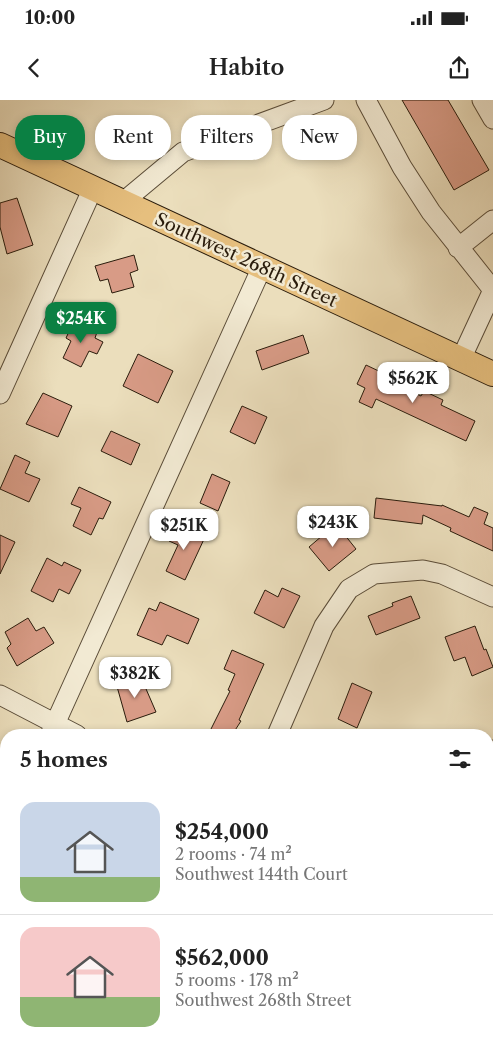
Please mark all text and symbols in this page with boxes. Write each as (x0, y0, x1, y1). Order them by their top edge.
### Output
text: 10:00 (25, 6, 75, 29)
icon: back (20, 54, 48, 82)
text: Habito (209, 54, 284, 81)
icon: share (445, 54, 473, 82)
chip: Buy (15, 115, 85, 160)
chip: Rent (95, 115, 171, 160)
chip: Filters (181, 115, 272, 160)
chip: New (282, 115, 357, 160)
street label: Southwest 268th Street (151, 208, 341, 312)
pin: $254K (46, 302, 116, 344)
text: $254K (56, 308, 106, 328)
pin: $562K (378, 362, 448, 404)
text: $562K (388, 368, 438, 388)
pin: $243K (298, 506, 368, 548)
pin: $251K (149, 508, 219, 551)
text: $243K (308, 512, 358, 532)
text: $251K (160, 515, 208, 535)
pin: $382K (100, 656, 170, 699)
text: $382K (110, 663, 160, 683)
icon: filters (446, 745, 474, 773)
text: 5 homes (20, 747, 108, 772)
text: $254,000 (175, 819, 269, 844)
icon: home (60, 822, 120, 882)
text: 2 rooms · 74 m² (175, 844, 292, 864)
text: Southwest 144th Court (175, 864, 348, 884)
text: $562,000 (175, 945, 269, 970)
icon: home (60, 947, 120, 1007)
text: 5 rooms · 178 m² (175, 970, 299, 990)
text: Southwest 268th Street (175, 990, 351, 1010)

